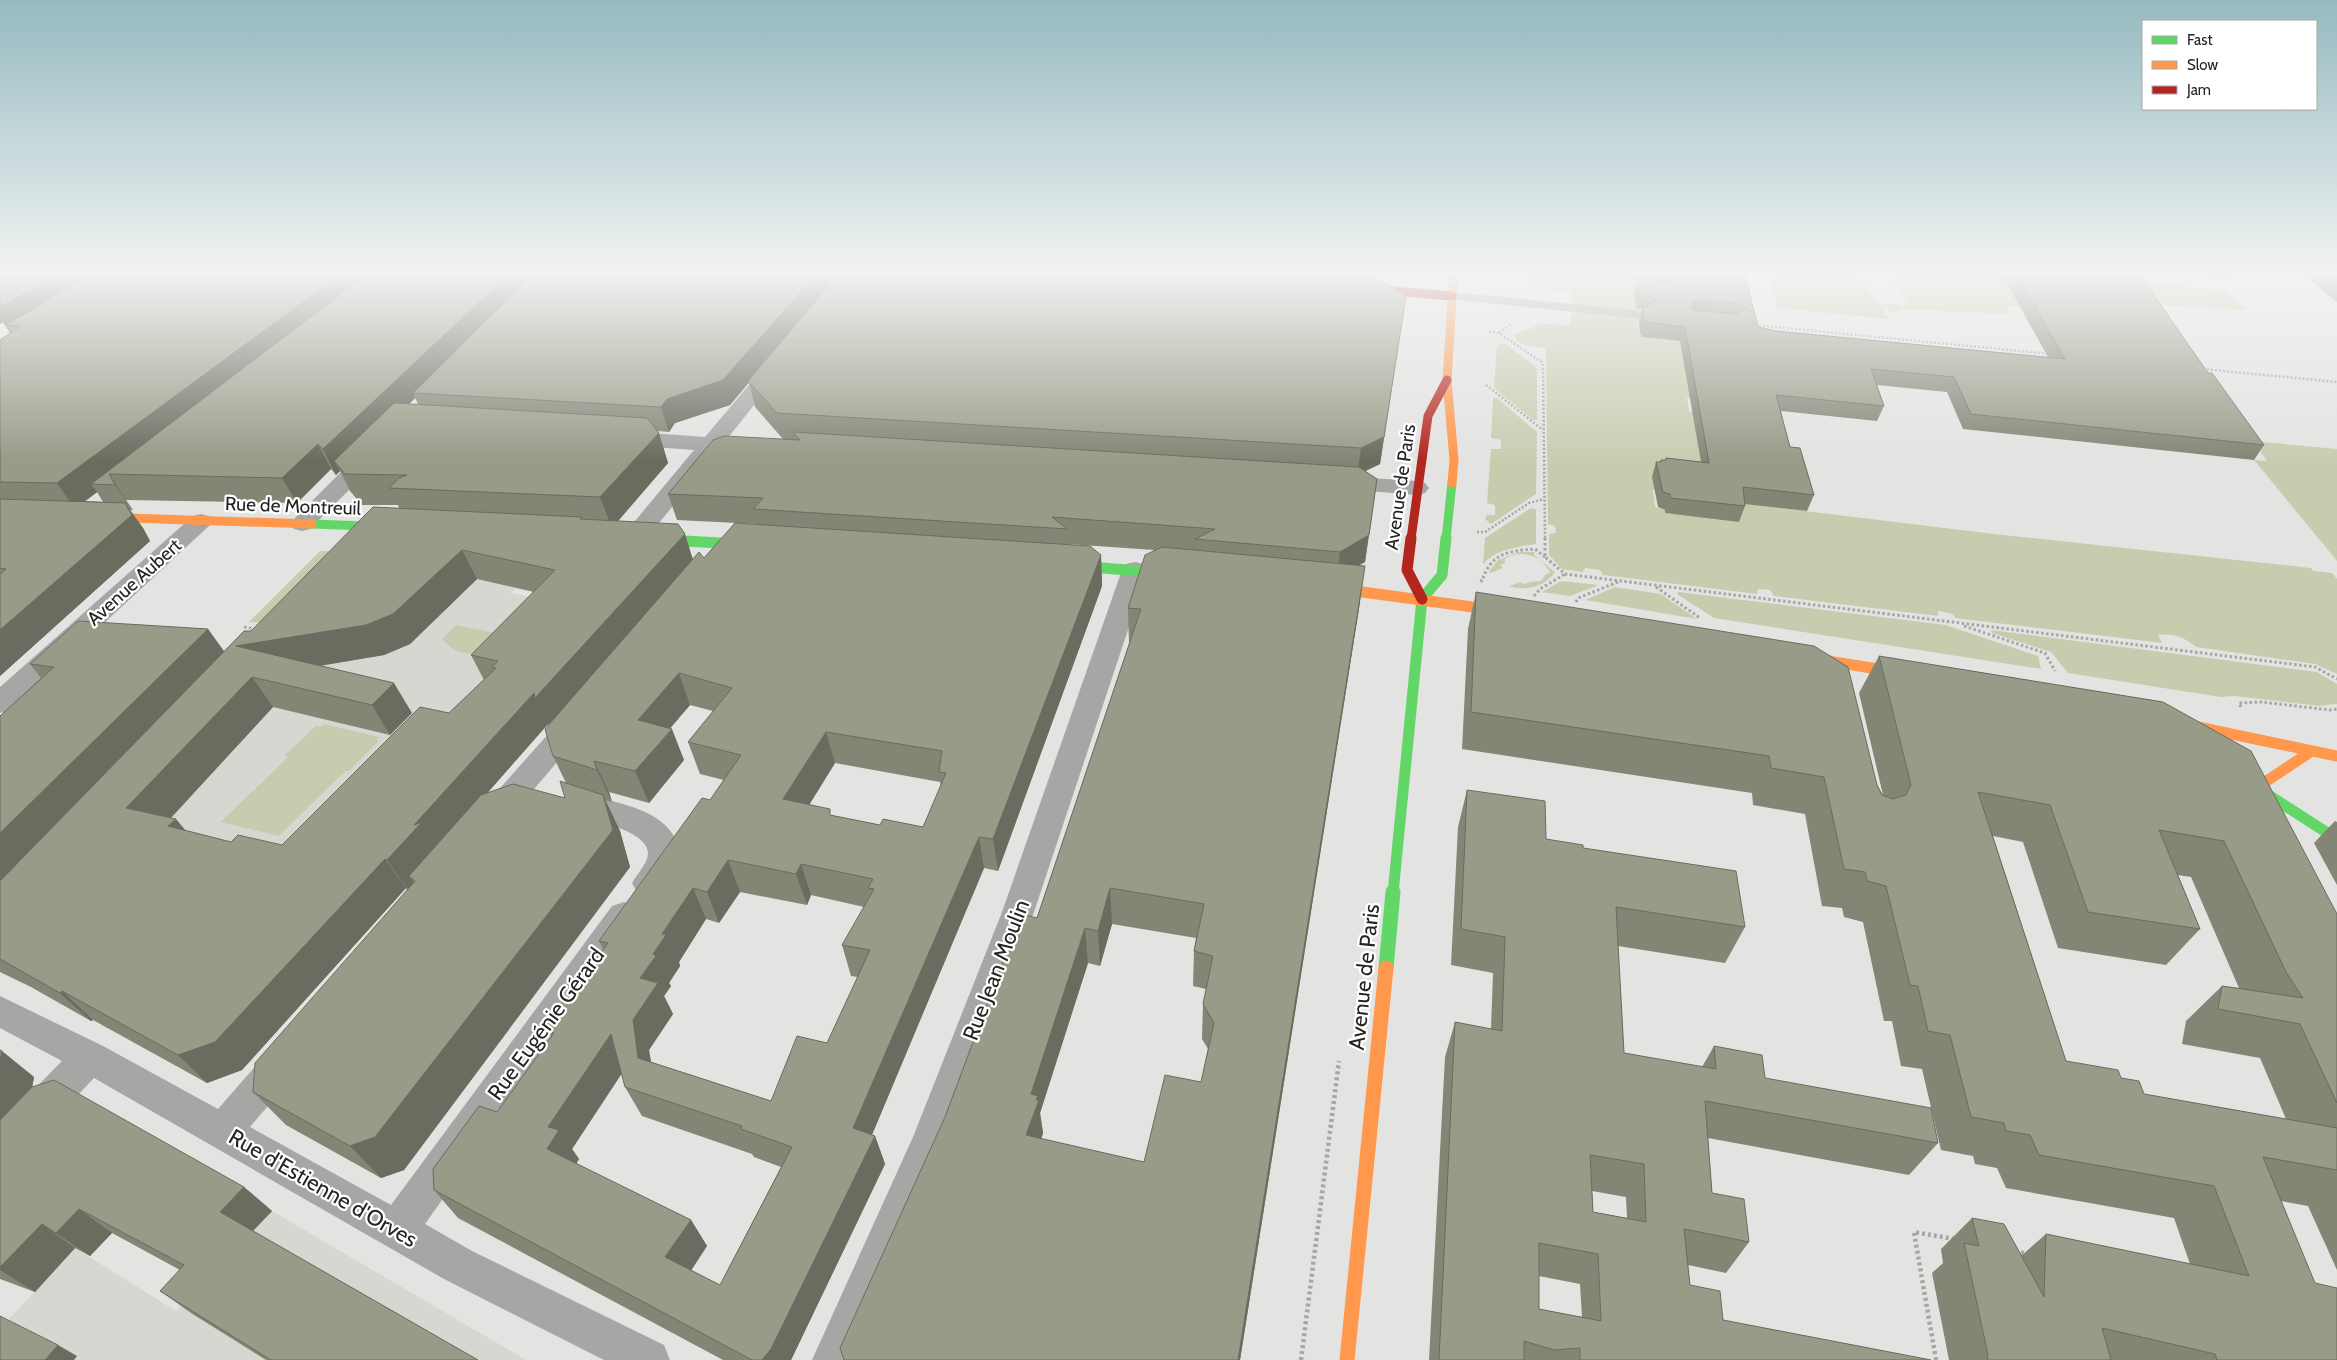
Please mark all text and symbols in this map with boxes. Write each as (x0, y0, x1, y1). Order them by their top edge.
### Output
legend (2142, 20, 2317, 110)
text: Fast (2187, 31, 2212, 49)
text: Slow (2187, 56, 2218, 74)
text: Jam (2186, 81, 2211, 99)
street label: Avenue de Paris (1380, 423, 1420, 551)
street label: Rue de Montreuil (225, 492, 362, 520)
street label: Avenue Aubert (82, 533, 186, 630)
street label: Rue Jean Moulin (957, 896, 1035, 1044)
street label: Avenue de Paris (1343, 903, 1385, 1051)
street label: Rue Eugénie Gérard (482, 943, 610, 1105)
street label: Rue d'Estienne d'Orves (224, 1123, 422, 1253)

